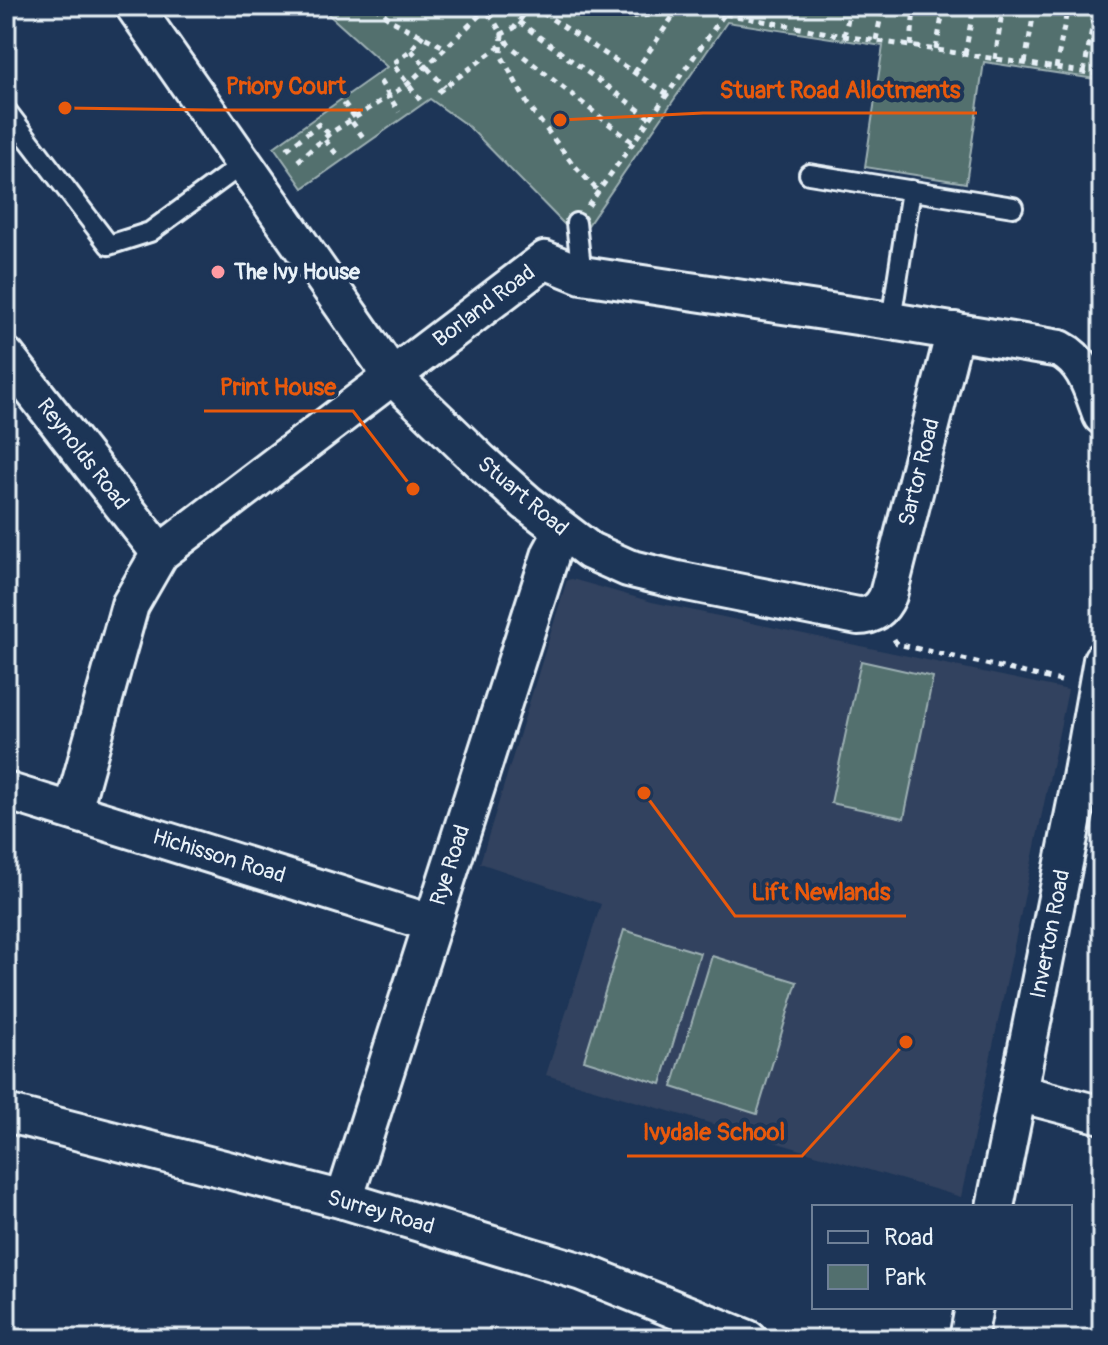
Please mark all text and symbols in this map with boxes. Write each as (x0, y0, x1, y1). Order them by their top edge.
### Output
callout: Priory Court (210, 62, 363, 110)
callout: Stuart Road Allotments (703, 65, 977, 113)
text: Priory Court (226, 72, 348, 101)
text: Stuart Road Allotments (719, 76, 961, 105)
place label: The Ivy House (233, 258, 361, 286)
street label: Borland Road (427, 259, 541, 353)
marker: The Ivy House (209, 263, 227, 281)
callout: Print House (204, 363, 353, 411)
text: Print House (220, 373, 337, 402)
street label: Reynolds Road (31, 393, 135, 515)
street label: Sartor Road (892, 415, 946, 529)
street label: Stuart Road (472, 450, 574, 542)
street label: Rye Road (424, 821, 476, 909)
street label: Hichisson Road (149, 823, 289, 889)
street label: Inverton Road (1024, 867, 1076, 1001)
callout: Lift Newlands (735, 868, 906, 916)
text: Lift Newlands (752, 878, 891, 907)
callout: Ivydale School (627, 1108, 802, 1156)
text: Ivydale School (643, 1118, 785, 1147)
street label: Surrey Road (324, 1183, 438, 1241)
legend (812, 1205, 1072, 1309)
text: Road (884, 1223, 934, 1252)
text: Park (884, 1263, 926, 1292)

